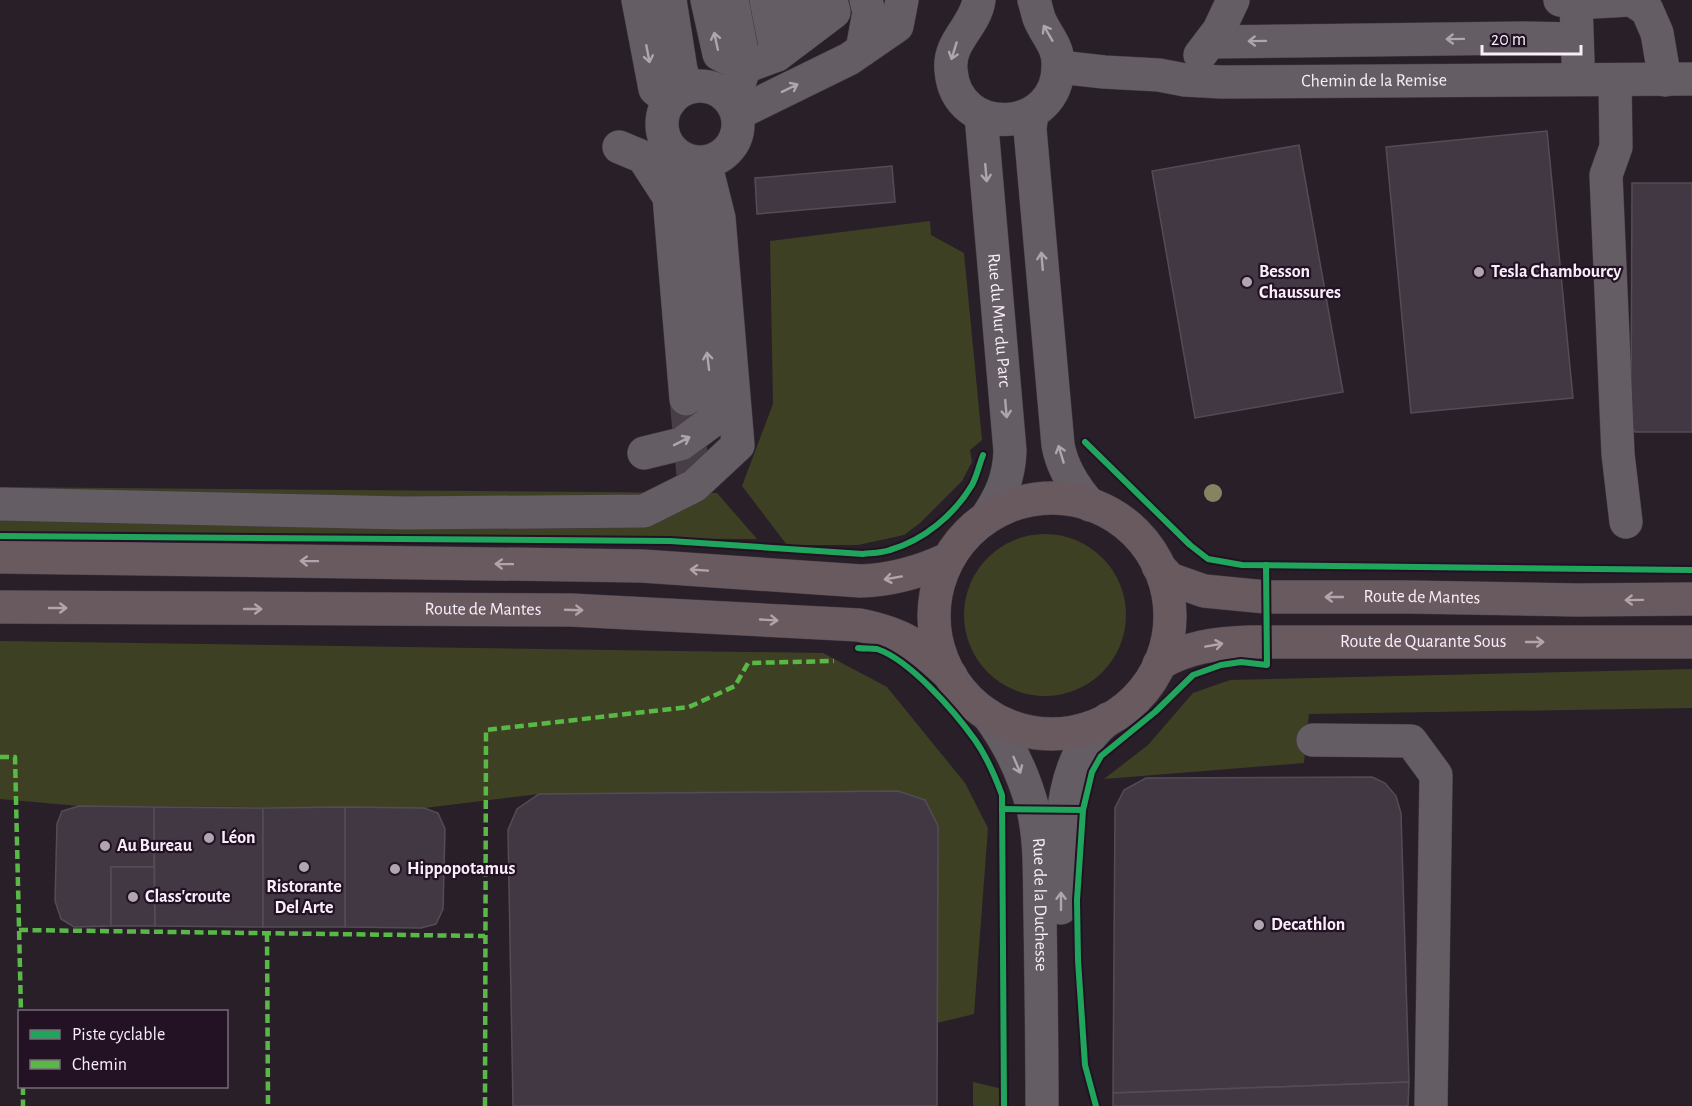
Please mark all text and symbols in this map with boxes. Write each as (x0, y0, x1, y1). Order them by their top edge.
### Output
scale bar (1482, 18, 1581, 56)
one-way arrow (1042, 25, 1054, 42)
text: 20 m (1491, 31, 1526, 49)
one-way arrow (710, 32, 722, 51)
one-way arrow (1446, 33, 1466, 45)
one-way arrow (1247, 36, 1267, 47)
one-way arrow (948, 41, 959, 60)
one-way arrow (643, 44, 654, 63)
street label: Chemin de la Remise (1301, 72, 1447, 90)
one-way arrow (780, 82, 798, 94)
one-way arrow (981, 162, 992, 182)
one-way arrow (1036, 251, 1047, 271)
street label: Rue du Mur du Parc (984, 252, 1013, 388)
place label: Besson Chaussures (1259, 263, 1341, 302)
place label: Tesla Chambourcy (1491, 263, 1622, 281)
marker: Tesla Chambourcy (1472, 265, 1486, 279)
marker: Besson Chaussures (1240, 275, 1254, 289)
one-way arrow (702, 351, 713, 371)
one-way arrow (1001, 399, 1012, 418)
one-way arrow (673, 435, 691, 447)
one-way arrow (1055, 445, 1066, 464)
one-way arrow (300, 555, 320, 567)
one-way arrow (495, 558, 515, 570)
one-way arrow (689, 564, 709, 575)
one-way arrow (884, 573, 904, 584)
street label: Route de Mantes (1364, 588, 1480, 607)
one-way arrow (1324, 591, 1344, 603)
one-way arrow (1624, 594, 1644, 605)
street label: Route de Mantes (425, 600, 541, 619)
one-way arrow (48, 602, 68, 614)
one-way arrow (243, 603, 263, 614)
one-way arrow (564, 605, 584, 616)
one-way arrow (759, 615, 779, 626)
street label: Route de Quarante Sous (1340, 633, 1506, 651)
one-way arrow (1524, 636, 1544, 648)
one-way arrow (1203, 639, 1223, 650)
one-way arrow (1012, 755, 1023, 774)
place label: Léon (221, 829, 255, 847)
marker: Léon (202, 831, 216, 845)
place label: Au Bureau (117, 837, 193, 855)
street label: Rue de la Duchesse (1029, 837, 1050, 972)
marker: Au Bureau (98, 839, 112, 853)
marker: Ristorante Del Arte (297, 860, 311, 874)
place label: Hippopotamus (407, 860, 515, 878)
marker: Hippopotamus (388, 862, 402, 876)
place label: Ristorante Del Arte (266, 878, 342, 917)
place label: Class'croute (145, 888, 231, 906)
marker: Class'croute (126, 890, 140, 904)
one-way arrow (1055, 891, 1067, 911)
place label: Decathlon (1271, 916, 1345, 934)
marker: Decathlon (1252, 918, 1266, 932)
legend (18, 1010, 228, 1088)
text: Piste cyclable (72, 1026, 165, 1044)
text: Chemin (72, 1056, 127, 1074)

